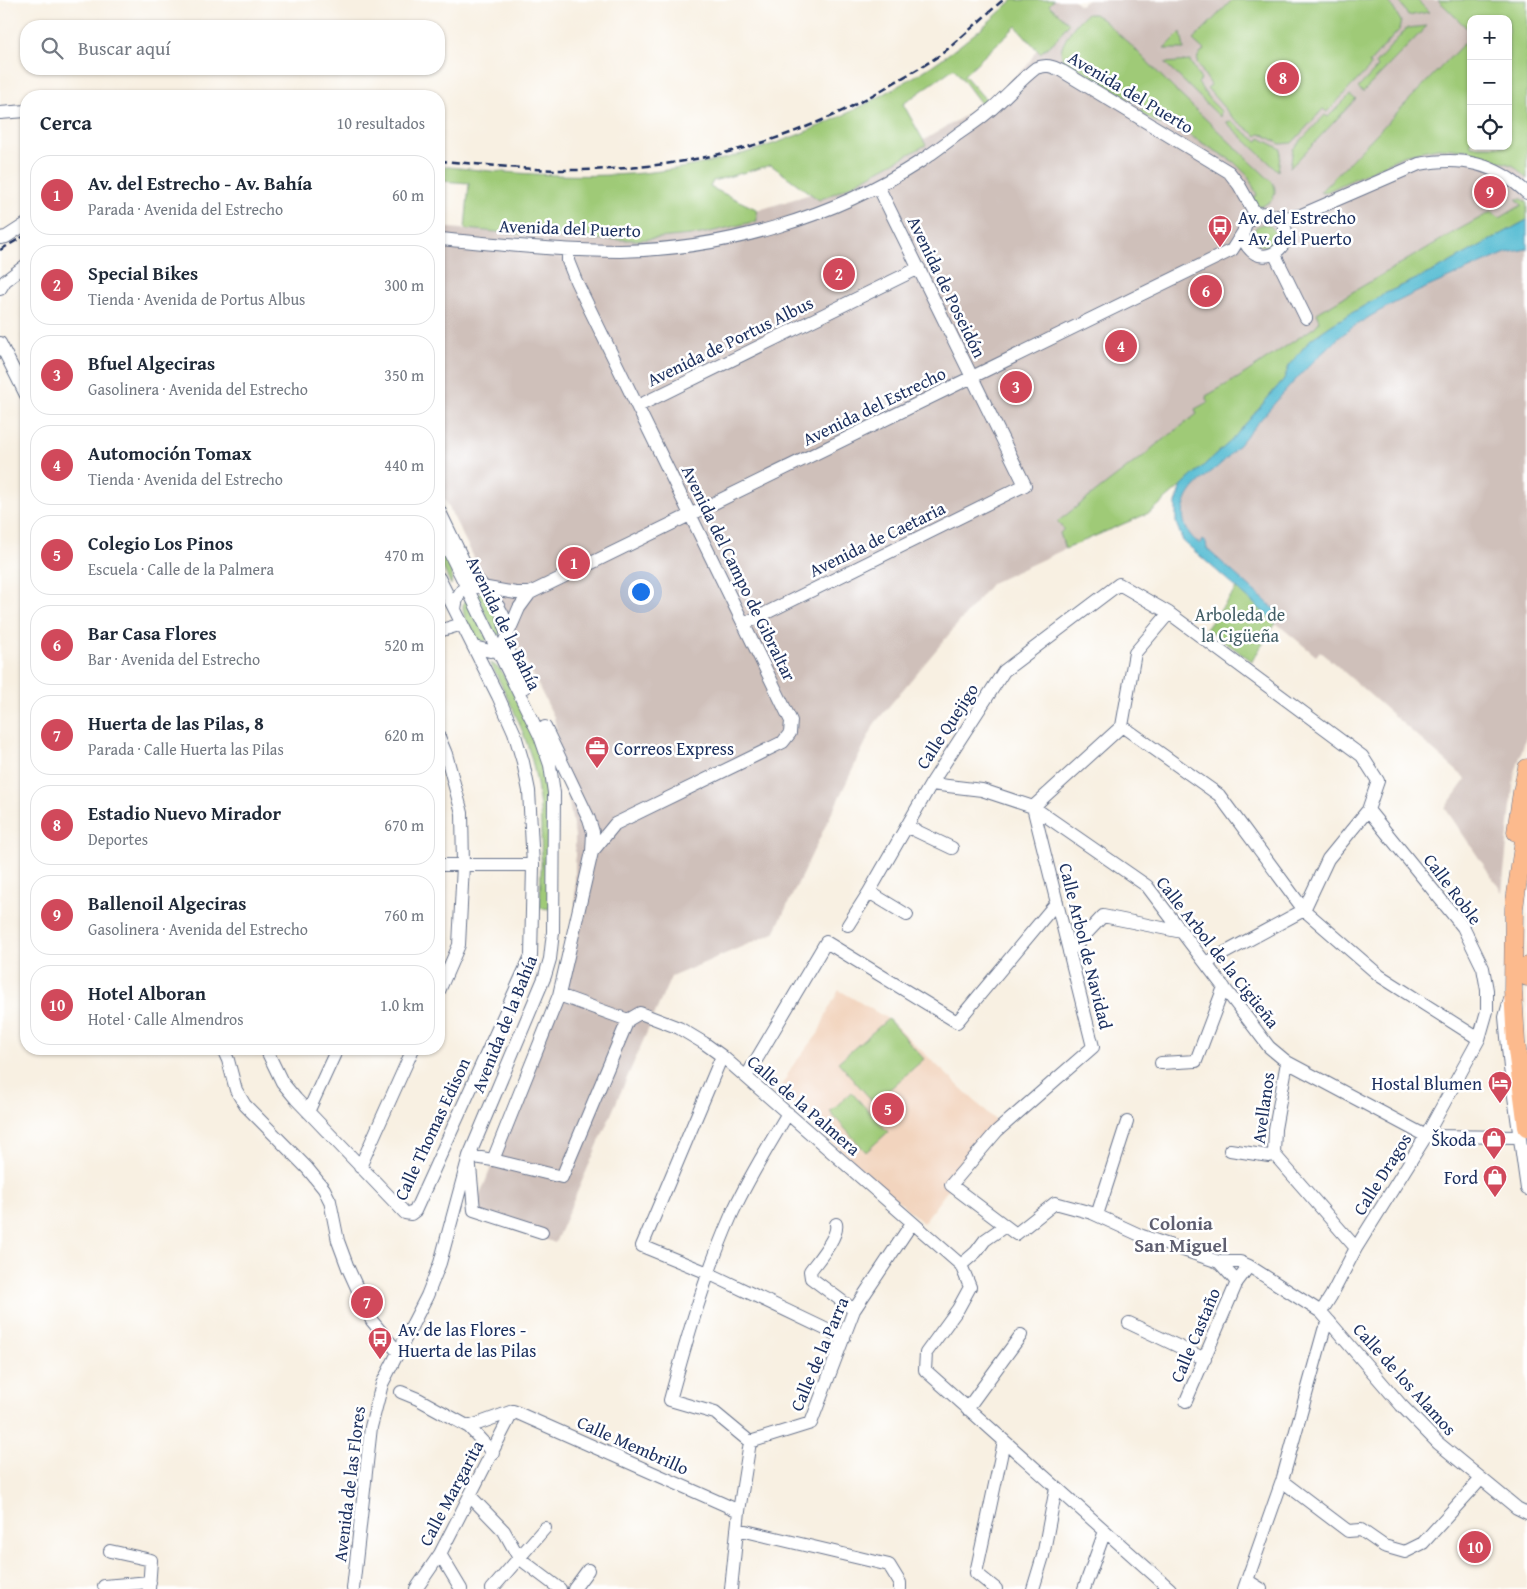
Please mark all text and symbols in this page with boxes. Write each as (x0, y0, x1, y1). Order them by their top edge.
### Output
map controls (1467, 15, 1512, 150)
button: + (1467, 15, 1512, 60)
search box (20, 20, 445, 75)
icon: search (38, 34, 66, 62)
text: Buscar aquí (78, 34, 171, 62)
street label: Avenida del Puerto (1063, 44, 1199, 140)
pin: 8 (1267, 59, 1299, 97)
button: − (1467, 60, 1512, 105)
button: locate (1467, 105, 1512, 150)
text: Cerca (40, 107, 92, 138)
text: 10 resultados (336, 111, 425, 135)
text: Av. del Estrecho - Av. Bahía (88, 169, 312, 197)
pin: 9 (1474, 173, 1506, 211)
text: 1 (53, 183, 61, 207)
text: 60 m (392, 183, 424, 207)
text: Parada · Avenida del Estrecho (88, 197, 283, 221)
place label: Av. del Estrecho - Av. del Puerto (1238, 204, 1356, 252)
street label: Avenida del Puerto (498, 212, 642, 244)
street label: Avenida de Poseidón (901, 212, 993, 362)
bus stop icon: Av. del Estrecho - Av. del Puerto (1207, 214, 1233, 248)
pin: 2 (823, 255, 855, 293)
text: Special Bikes (88, 259, 198, 287)
pin: 6 (1190, 272, 1222, 310)
text: 2 (53, 273, 61, 297)
text: 300 m (384, 273, 424, 297)
text: Tienda · Avenida de Portus Albus (88, 287, 305, 311)
street label: Avenida de Portus Albus (642, 289, 818, 393)
pin: 4 (1105, 327, 1137, 365)
text: Bfuel Algeciras (88, 349, 215, 377)
street label: Avenida del Estrecho (798, 360, 950, 452)
text: 3 (53, 363, 61, 387)
text: 350 m (384, 363, 424, 387)
pin: 3 (1000, 368, 1032, 406)
text: Gasolinera · Avenida del Estrecho (88, 377, 308, 401)
text: Automoción Tomax (88, 439, 252, 467)
text: 4 (53, 453, 61, 477)
text: 440 m (384, 453, 424, 477)
street label: Avenida del Campo de Gibraltar (675, 460, 803, 686)
text: Tienda · Avenida del Estrecho (88, 467, 283, 491)
street label: Avenida de Caetaria (804, 494, 950, 584)
text: Colegio Los Pinos (88, 529, 233, 557)
text: 5 (53, 543, 61, 567)
text: 470 m (384, 543, 424, 567)
pin: 1 (558, 544, 590, 582)
street label: Avenida de la Bahía (460, 551, 548, 695)
text: Escuela · Calle de la Palmera (88, 557, 274, 581)
your location (628, 579, 654, 605)
park label: Arboleda de la Cigüeña (1195, 601, 1285, 649)
text: Bar Casa Flores (88, 619, 217, 647)
text: 6 (53, 633, 61, 657)
text: 520 m (384, 633, 424, 657)
text: Bar · Avenida del Estrecho (88, 647, 260, 671)
street label: Calle Quejigo (909, 678, 985, 774)
text: Huerta de las Pilas, 8 (88, 709, 264, 737)
text: 7 (53, 723, 61, 747)
text: 620 m (384, 723, 424, 747)
office icon: Correos Express (584, 735, 610, 769)
place label: Correos Express (614, 735, 734, 762)
text: Parada · Calle Huerta las Pilas (88, 737, 284, 761)
text: Estadio Nuevo Mirador (88, 799, 281, 827)
text: 8 (53, 813, 61, 837)
text: 670 m (384, 813, 424, 837)
text: Deportes (88, 827, 148, 851)
street label: Calle Roble (1417, 848, 1489, 930)
street label: Calle Arbol de Navidad (1052, 860, 1120, 1032)
street label: Calle Arbol de la Cigüeña (1150, 870, 1286, 1034)
text: Ballenoil Algeciras (88, 889, 246, 917)
text: 9 (53, 903, 61, 927)
text: 760 m (384, 903, 424, 927)
text: Gasolinera · Avenida del Estrecho (88, 917, 308, 941)
street label: Avenida de la Bahía (464, 951, 544, 1097)
text: Hotel Alboran (88, 979, 206, 1007)
text: 10 (49, 993, 65, 1017)
text: 1.0 km (380, 993, 424, 1017)
text: Hotel · Calle Almendros (88, 1007, 244, 1031)
street label: Calle de la Palmera (741, 1048, 867, 1162)
street label: Calle Thomas Edison (387, 1053, 477, 1205)
street label: Avellanos (1245, 1070, 1281, 1146)
place label: Hostal Blumen (1372, 1070, 1482, 1097)
hotel icon: Hostal Blumen (1487, 1070, 1513, 1104)
pin: 5 (872, 1090, 904, 1128)
place label: Škoda (1431, 1126, 1476, 1153)
shop icon: Škoda (1481, 1126, 1507, 1160)
street label: Calle Dragos (1346, 1128, 1418, 1220)
place label: Ford (1444, 1164, 1478, 1191)
shop icon: Ford (1482, 1164, 1508, 1198)
district label: Colonia San Miguel (1134, 1209, 1228, 1259)
pin: 7 (351, 1283, 383, 1321)
street label: Calle Castaño (1163, 1284, 1227, 1386)
street label: Calle de la Parra (783, 1292, 855, 1415)
place label: Av. de las Flores - Huerta de las Pilas (398, 1316, 537, 1364)
street label: Calle de los Alamos (1347, 1317, 1463, 1441)
bus stop icon: Av. de las Flores - Huerta de las Pilas (367, 1326, 393, 1360)
street label: Avenida de las Flores (326, 1405, 372, 1563)
street label: Calle Membrillo (573, 1408, 693, 1482)
street label: Calle Margarita (412, 1435, 490, 1551)
pin: 10 (1459, 1528, 1491, 1566)

